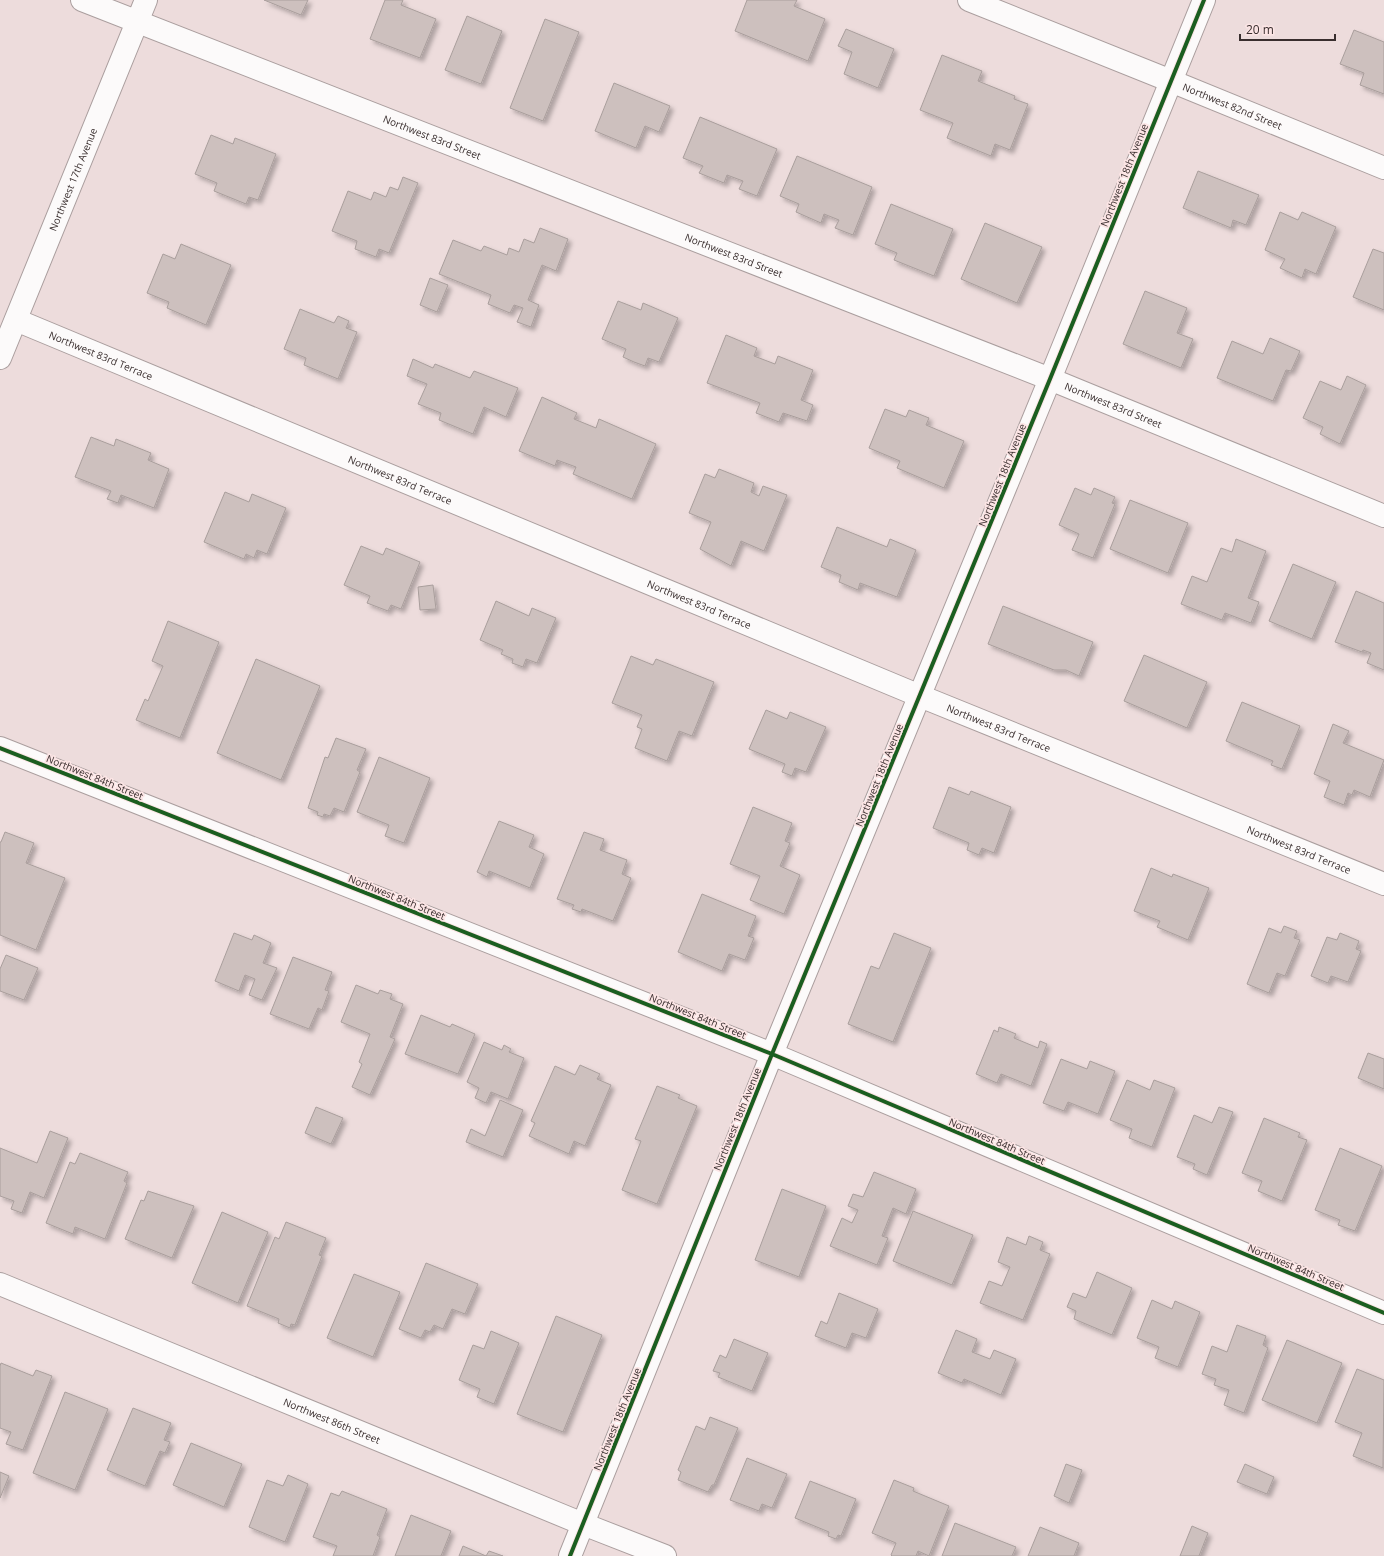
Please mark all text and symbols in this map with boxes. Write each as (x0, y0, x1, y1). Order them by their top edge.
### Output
scale bar (1240, 16, 1335, 42)
text: 20 m (1246, 21, 1274, 38)
street label: Northwest 82nd Street (1181, 80, 1285, 133)
street label: Northwest 83rd Street (381, 112, 483, 163)
street label: Northwest 18th Avenue (1097, 121, 1151, 229)
street label: Northwest 17th Avenue (46, 125, 100, 233)
street label: Northwest 83rd Street (683, 230, 785, 281)
street label: Northwest 83rd Terrace (47, 328, 155, 383)
street label: Northwest 83rd Street (1063, 379, 1164, 431)
street label: Northwest 18th Avenue (975, 421, 1029, 529)
street label: Northwest 83rd Terrace (346, 452, 455, 508)
street label: Northwest 83rd Terrace (645, 576, 754, 632)
street label: Northwest 83rd Terrace (945, 701, 1053, 755)
street label: Northwest 18th Avenue (852, 721, 906, 829)
street label: Northwest 84th Street (44, 751, 146, 803)
street label: Northwest 83rd Terrace (1245, 822, 1354, 877)
street label: Northwest 84th Street (346, 871, 448, 923)
street label: Northwest 84th Street (647, 990, 749, 1042)
street label: Northwest 18th Avenue (710, 1065, 764, 1173)
street label: Northwest 84th Street (947, 1114, 1048, 1168)
street label: Northwest 84th Street (1246, 1240, 1347, 1294)
street label: Northwest 18th Avenue (590, 1365, 644, 1473)
street label: Northwest 86th Street (281, 1394, 383, 1447)

